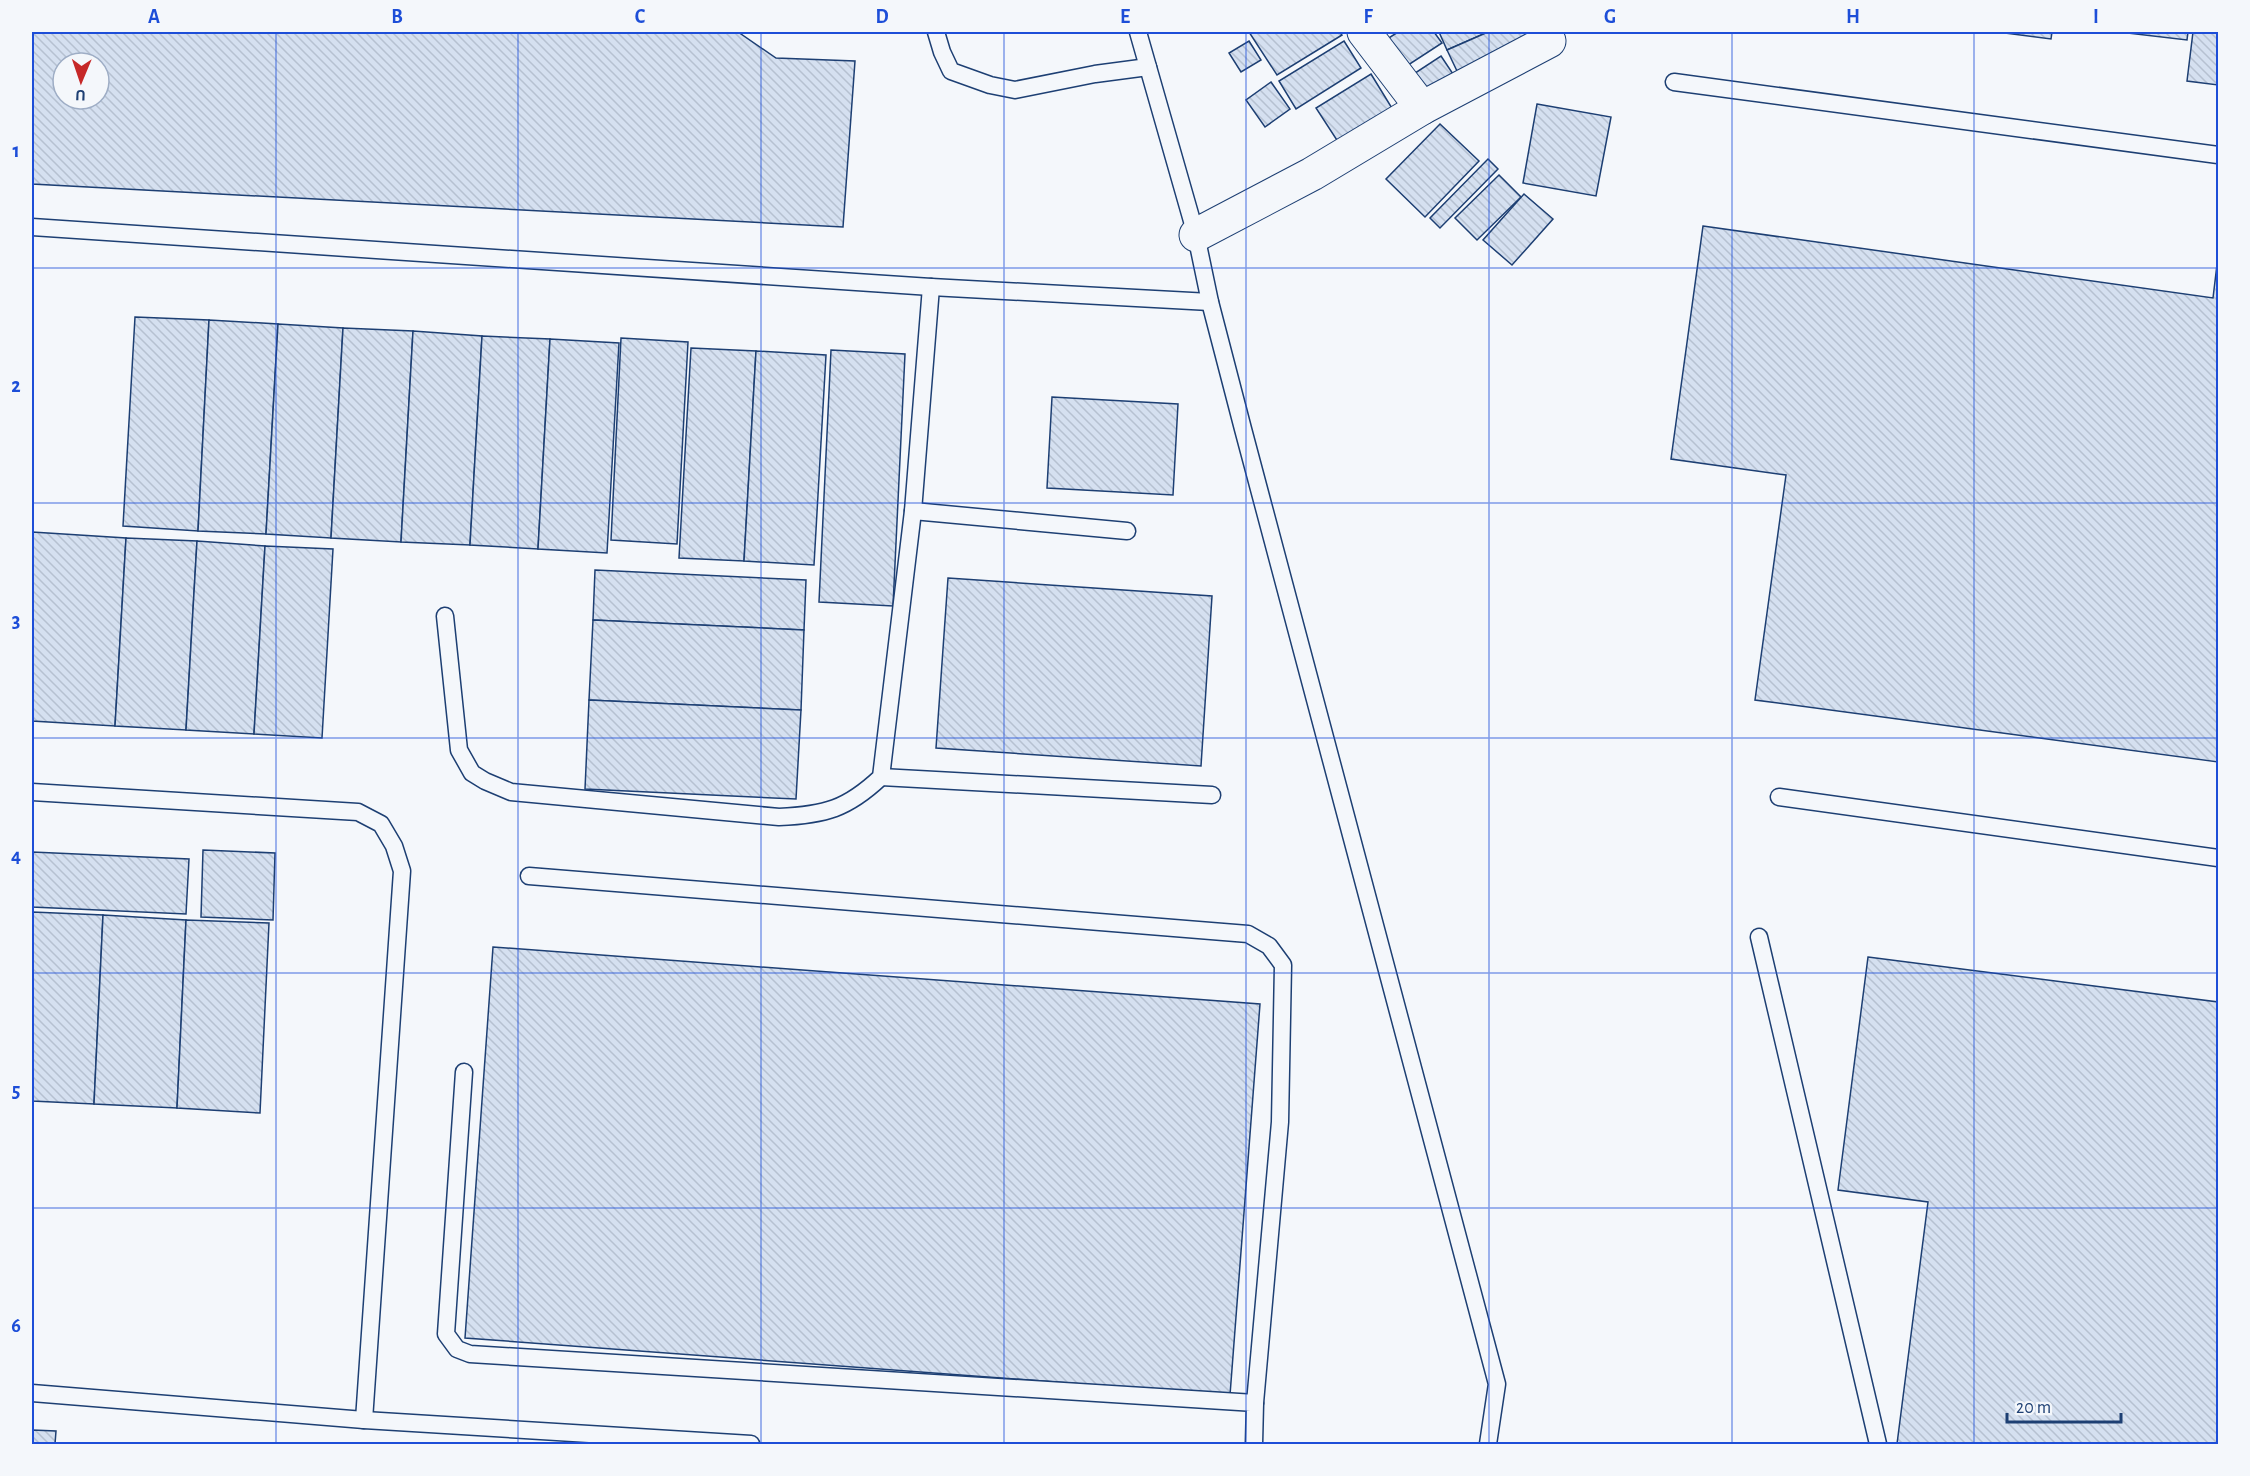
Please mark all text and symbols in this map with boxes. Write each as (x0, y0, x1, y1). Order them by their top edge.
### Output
text: A (148, 7, 160, 27)
text: B (391, 7, 403, 27)
text: C (635, 7, 646, 27)
text: D (875, 7, 889, 27)
text: E (1120, 7, 1130, 27)
text: F (1363, 7, 1373, 27)
text: G (1604, 7, 1616, 27)
text: H (1846, 7, 1860, 27)
text: I (2093, 7, 2099, 27)
north arrow (51, 51, 111, 111)
text: U (75, 87, 86, 103)
text: 1 (12, 141, 20, 161)
text: 2 (11, 376, 21, 396)
text: 3 (12, 611, 20, 631)
text: 4 (11, 846, 21, 866)
text: 5 (12, 1081, 20, 1101)
text: 6 (11, 1316, 21, 1336)
scale bar (2007, 1386, 2121, 1424)
text: 20 m (2016, 1399, 2051, 1417)

